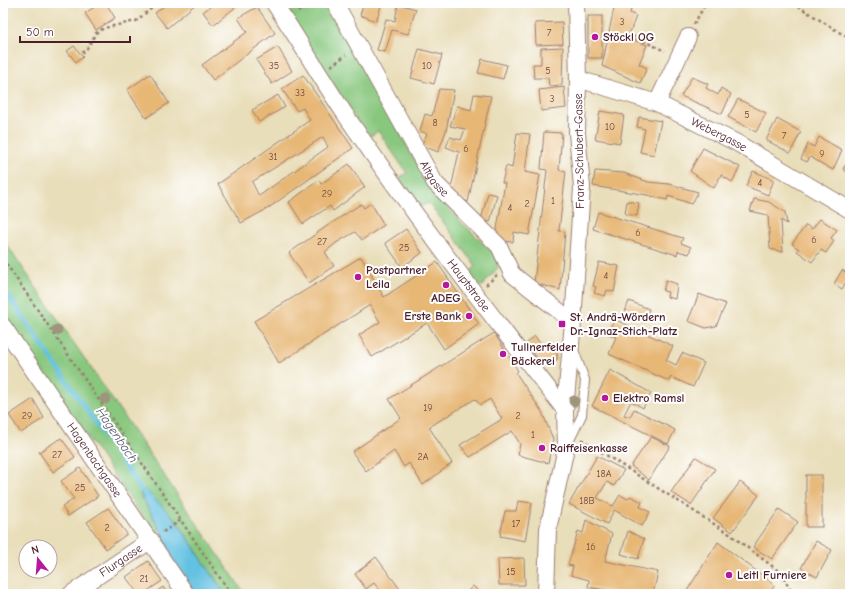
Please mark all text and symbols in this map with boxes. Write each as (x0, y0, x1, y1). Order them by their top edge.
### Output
house number: 3 (619, 16, 625, 28)
scale bar (20, 18, 130, 44)
text: 50 m (26, 25, 54, 39)
house number: 7 (547, 27, 552, 39)
place label: Stöckl OG (603, 30, 655, 44)
marker: Stöckl OG (590, 32, 600, 42)
house number: 35 (269, 60, 279, 72)
house number: 10 (422, 60, 432, 72)
house number: 5 (545, 65, 551, 77)
house number: 33 (295, 87, 305, 99)
house number: 3 (549, 93, 555, 105)
street label: Franz-Schubert-Gasse (571, 93, 587, 209)
house number: 5 (744, 109, 750, 121)
street label: Webergasse (689, 114, 750, 154)
house number: 8 (432, 117, 438, 129)
house number: 10 (605, 121, 615, 133)
house number: 7 (782, 130, 787, 142)
house number: 6 (463, 143, 469, 155)
house number: 9 (819, 148, 825, 160)
house number: 31 (268, 151, 278, 163)
street label: Altgasse (417, 158, 452, 200)
house number: 4 (758, 177, 763, 189)
house number: 29 (322, 188, 332, 200)
house number: 1 (551, 195, 555, 207)
house number: 2 (524, 198, 530, 210)
house number: 4 (508, 202, 513, 214)
house number: 6 (635, 227, 641, 239)
house number: 6 (811, 234, 817, 246)
house number: 27 (317, 236, 327, 248)
house number: 25 (399, 242, 409, 254)
street label: Hauptstraße (444, 256, 493, 314)
place label: Postpartner Leila (366, 263, 426, 291)
house number: 4 (604, 270, 609, 282)
marker: Postpartner Leila (353, 272, 363, 282)
marker: ADEG (441, 280, 451, 290)
place label: ADEG (431, 291, 461, 305)
place label: Erste Bank (404, 309, 461, 323)
place label: St. Andrä-Wördern Dr.-Ignaz-Stich-Platz (570, 310, 678, 338)
marker: Erste Bank (464, 311, 474, 321)
marker: St. Andrä-Wördern Dr.-Ignaz-Stich-Platz (557, 319, 567, 329)
place label: Tullnerfelder Bäckerei (511, 340, 576, 368)
marker: Tullnerfelder Bäckerei (498, 349, 508, 359)
place label: Elektro Ramsl (613, 391, 684, 405)
marker: Elektro Ramsl (600, 393, 610, 403)
house number: 19 (423, 402, 433, 414)
water label: Hagenbach (93, 404, 141, 466)
house number: 29 (22, 410, 32, 422)
house number: 2 (515, 410, 521, 422)
street label: Hagenbachgasse (64, 420, 125, 500)
house number: 1 (531, 429, 535, 441)
place label: Raiffeisenkasse (550, 441, 628, 455)
marker: Raiffeisenkasse (537, 443, 547, 453)
house number: 27 (52, 449, 62, 461)
house number: 2A (417, 451, 429, 463)
house number: 18A (597, 468, 612, 480)
house number: 25 (75, 482, 85, 494)
house number: 18B (579, 495, 595, 507)
house number: 17 (512, 518, 521, 530)
house number: 2 (104, 522, 110, 534)
north arrow (18, 539, 58, 579)
street label: Flurgasse (97, 541, 145, 580)
house number: 16 (586, 541, 596, 553)
text: N (30, 543, 41, 557)
house number: 15 (506, 566, 516, 578)
place label: Leitl Furniere (737, 568, 807, 582)
marker: Leitl Furniere (724, 570, 734, 580)
house number: 21 (139, 573, 149, 585)

